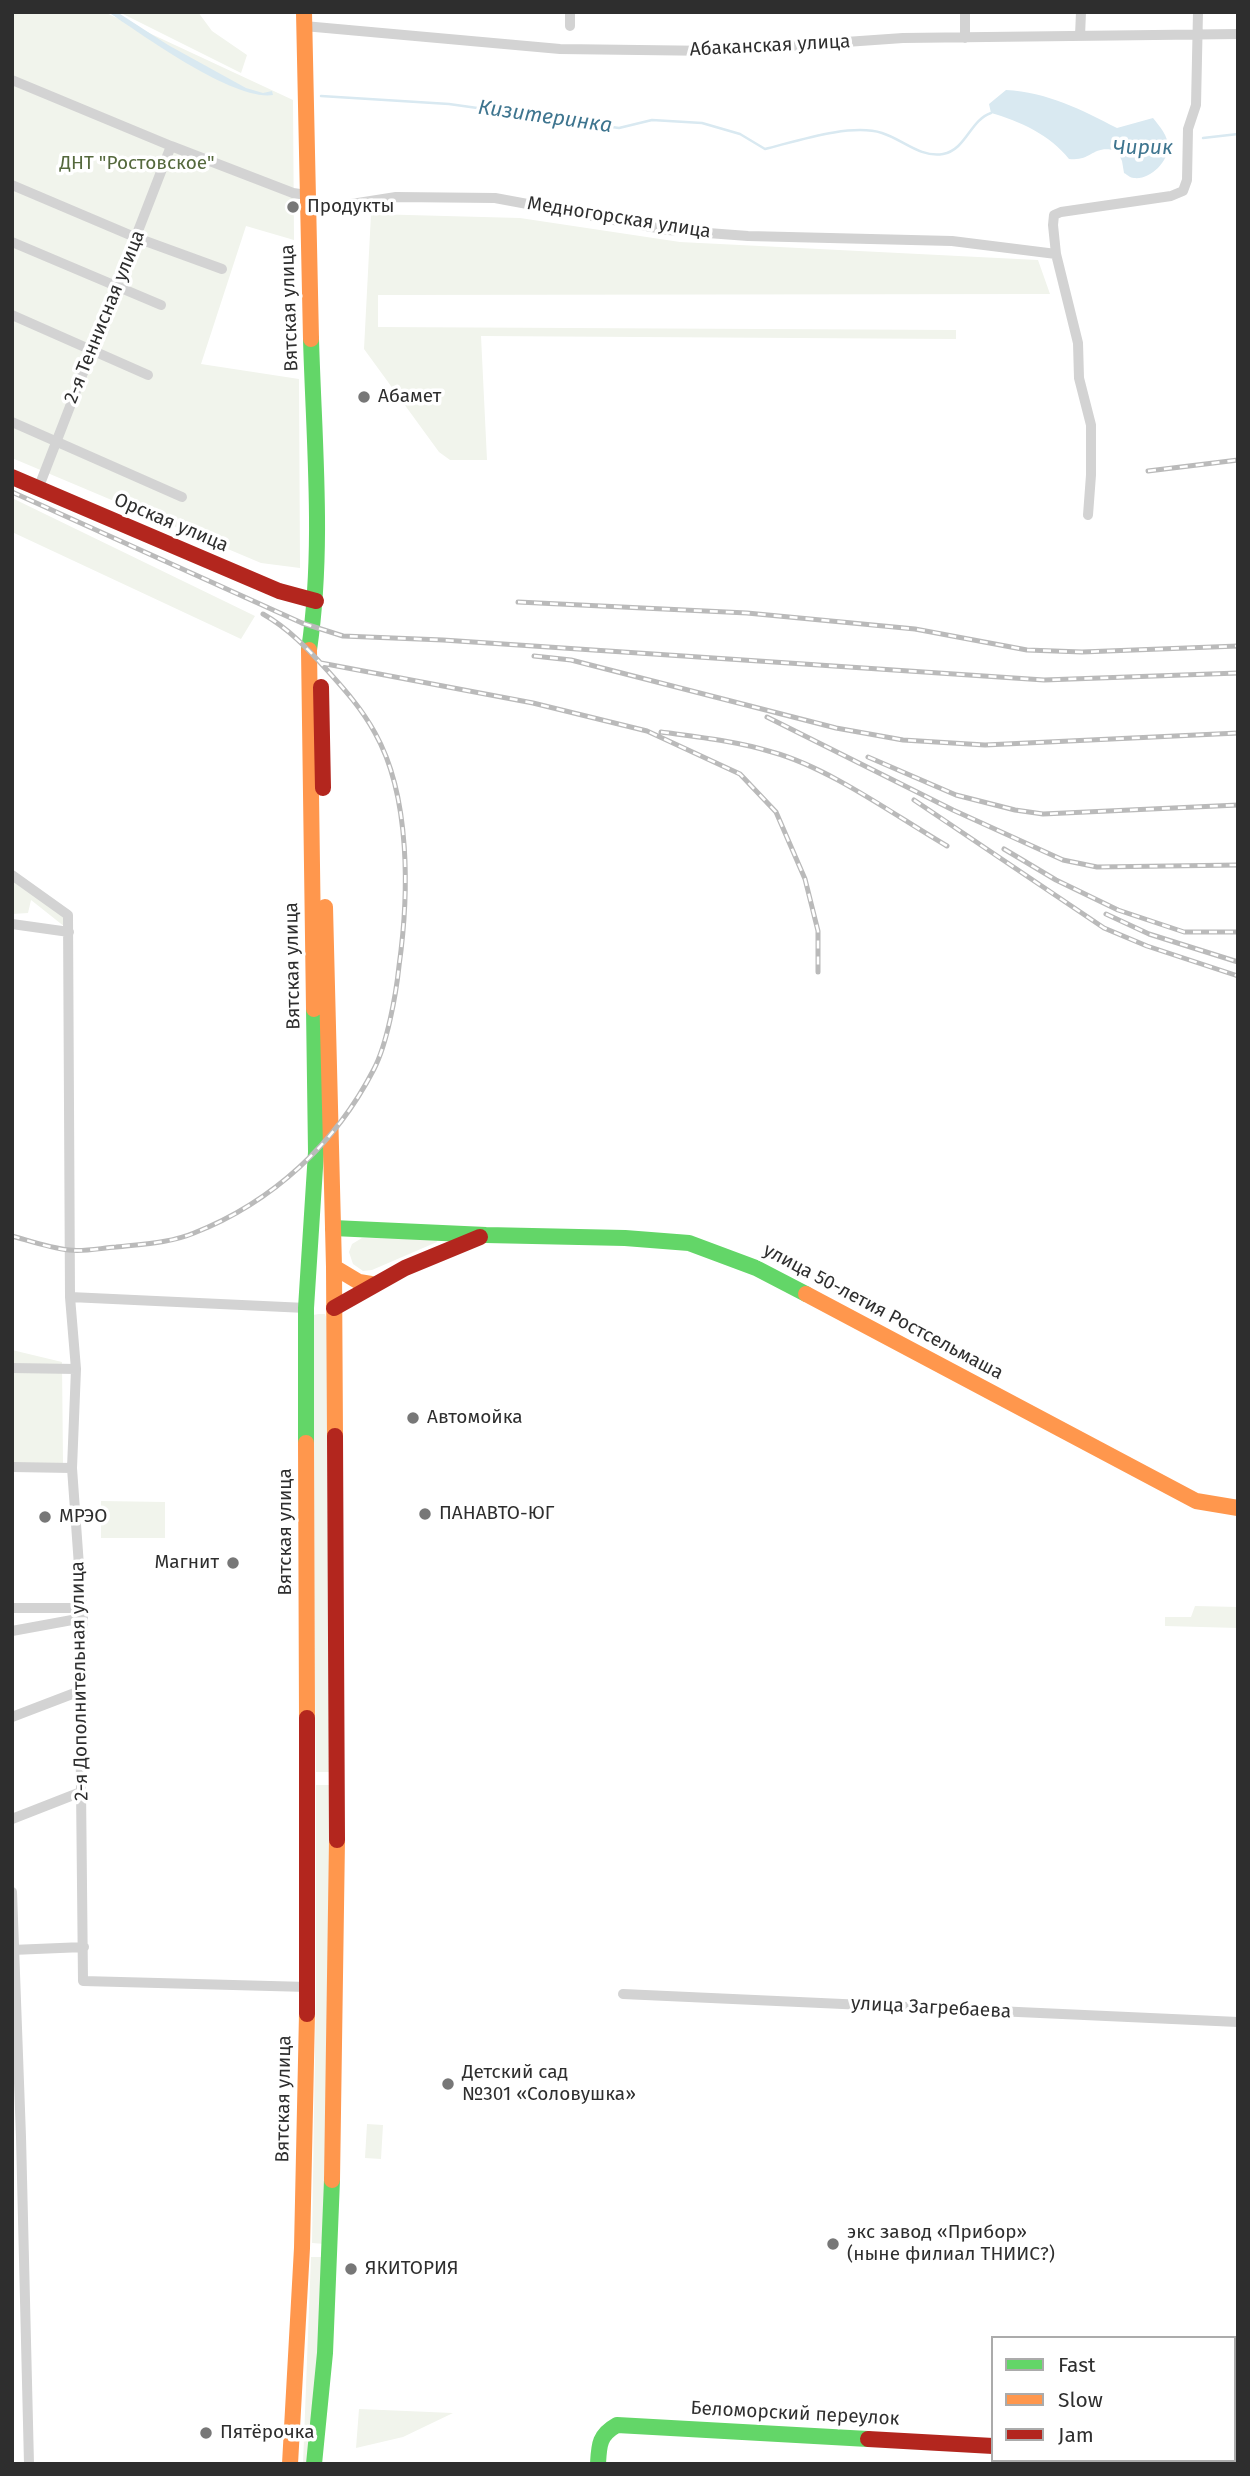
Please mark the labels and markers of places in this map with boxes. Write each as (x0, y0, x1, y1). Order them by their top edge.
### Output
place label: Продукты (307, 196, 394, 218)
marker: Продукты (285, 199, 301, 215)
place label: Абамет (378, 386, 441, 408)
marker: Абамет (356, 389, 372, 405)
place label: Автомойка (427, 1407, 523, 1429)
marker: Автомойка (405, 1410, 421, 1426)
place label: ПАНАВТО-ЮГ (439, 1503, 554, 1525)
place label: МРЭО (59, 1506, 107, 1528)
marker: ПАНАВТО-ЮГ (417, 1506, 433, 1522)
marker: МРЭО (37, 1509, 53, 1525)
place label: Магнит (154, 1552, 219, 1574)
marker: Магнит (225, 1555, 241, 1571)
place label: Детский сад №301 «Соловушка» (462, 2062, 636, 2106)
marker: Детский сад №301 «Соловушка» (440, 2076, 456, 2092)
place label: экс завод «Прибор» (ныне филиал ТНИИС?) (847, 2222, 1055, 2266)
marker: экс завод «Прибор» (ныне филиал ТНИИС?) (825, 2236, 841, 2252)
place label: ЯКИТОРИЯ (365, 2258, 459, 2280)
marker: ЯКИТОРИЯ (343, 2261, 359, 2277)
place label: Пятёрочка (220, 2422, 315, 2444)
marker: Пятёрочка (198, 2425, 214, 2441)

